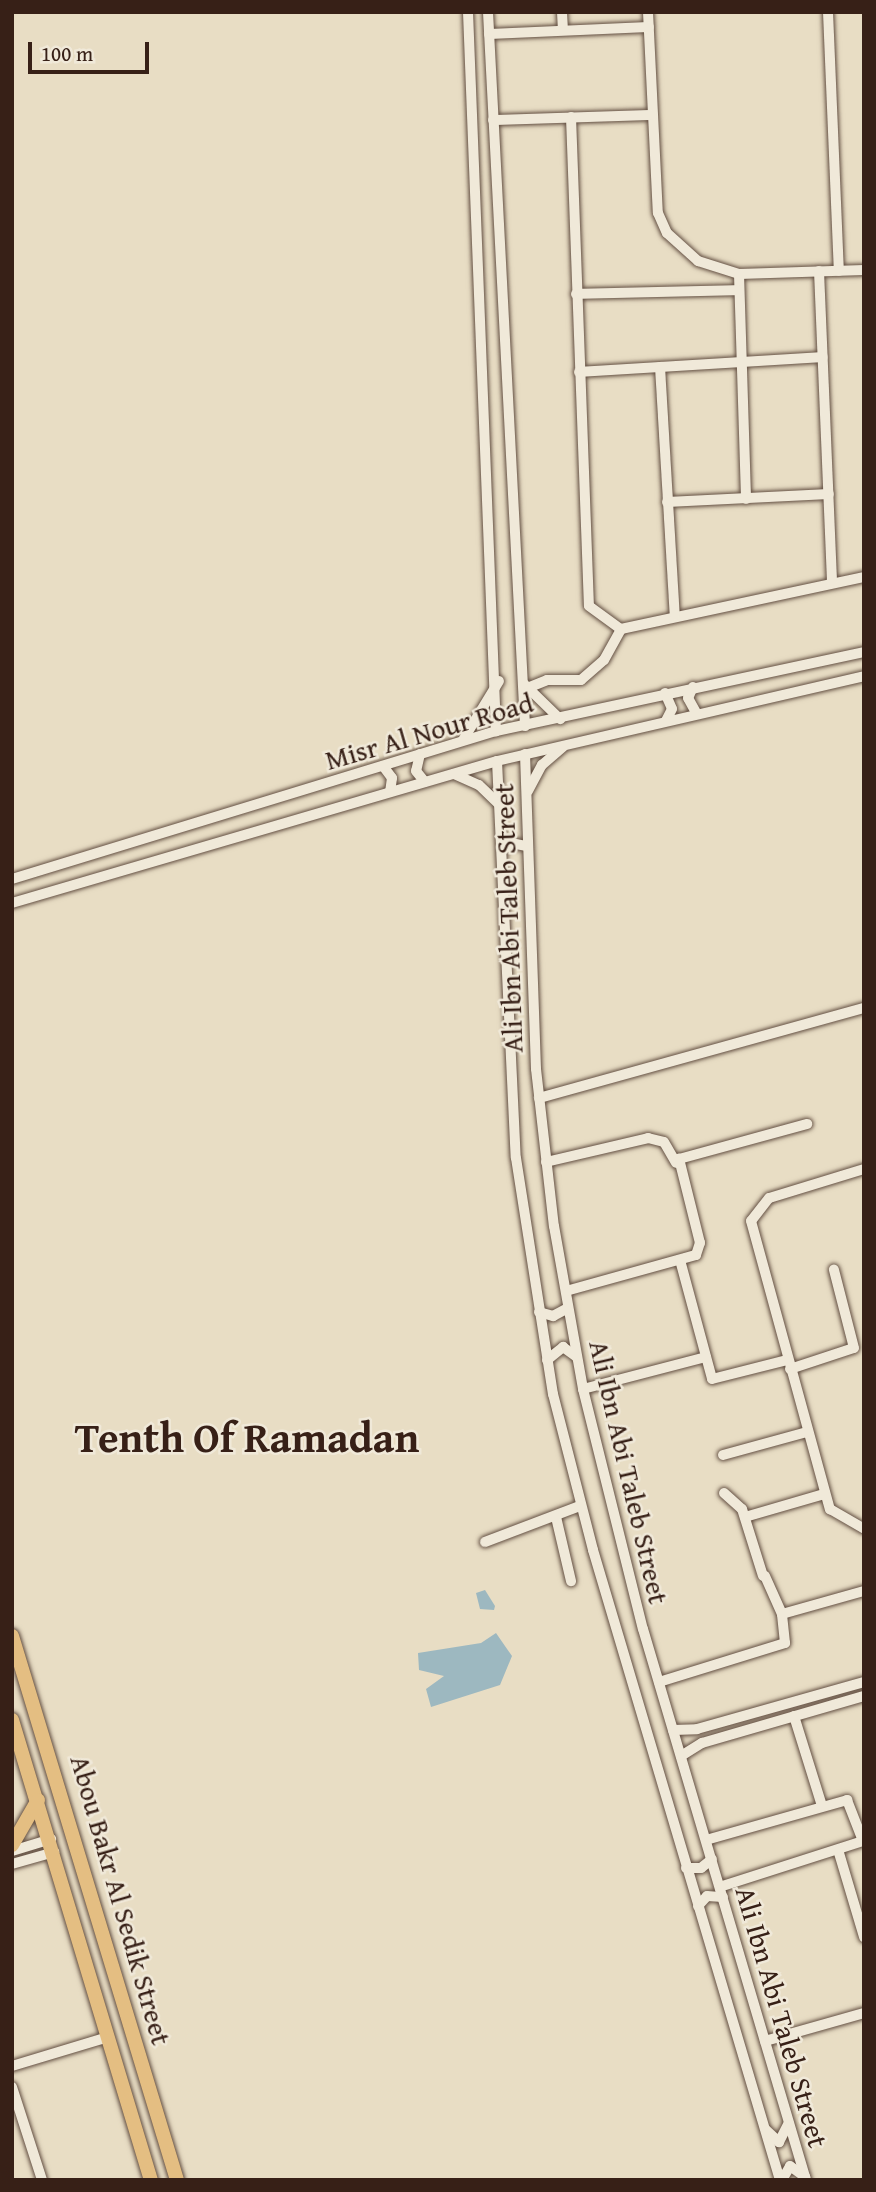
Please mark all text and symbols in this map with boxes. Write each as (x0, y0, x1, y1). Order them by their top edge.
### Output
scale bar (32, 28, 152, 72)
text: 100 m (41, 38, 93, 69)
street label: Misr Al Nour Road (321, 685, 537, 777)
street label: Ali Ibn Abi Taleb Street (487, 783, 529, 1053)
street label: Ali Ibn Abi Taleb Street (582, 1337, 676, 1607)
district label: Tenth Of Ramadan (75, 1412, 419, 1462)
street label: Abou Bakr Al Sedik Street (64, 1751, 178, 2049)
street label: Ali Ibn Abi Taleb Street (729, 1883, 835, 2151)

